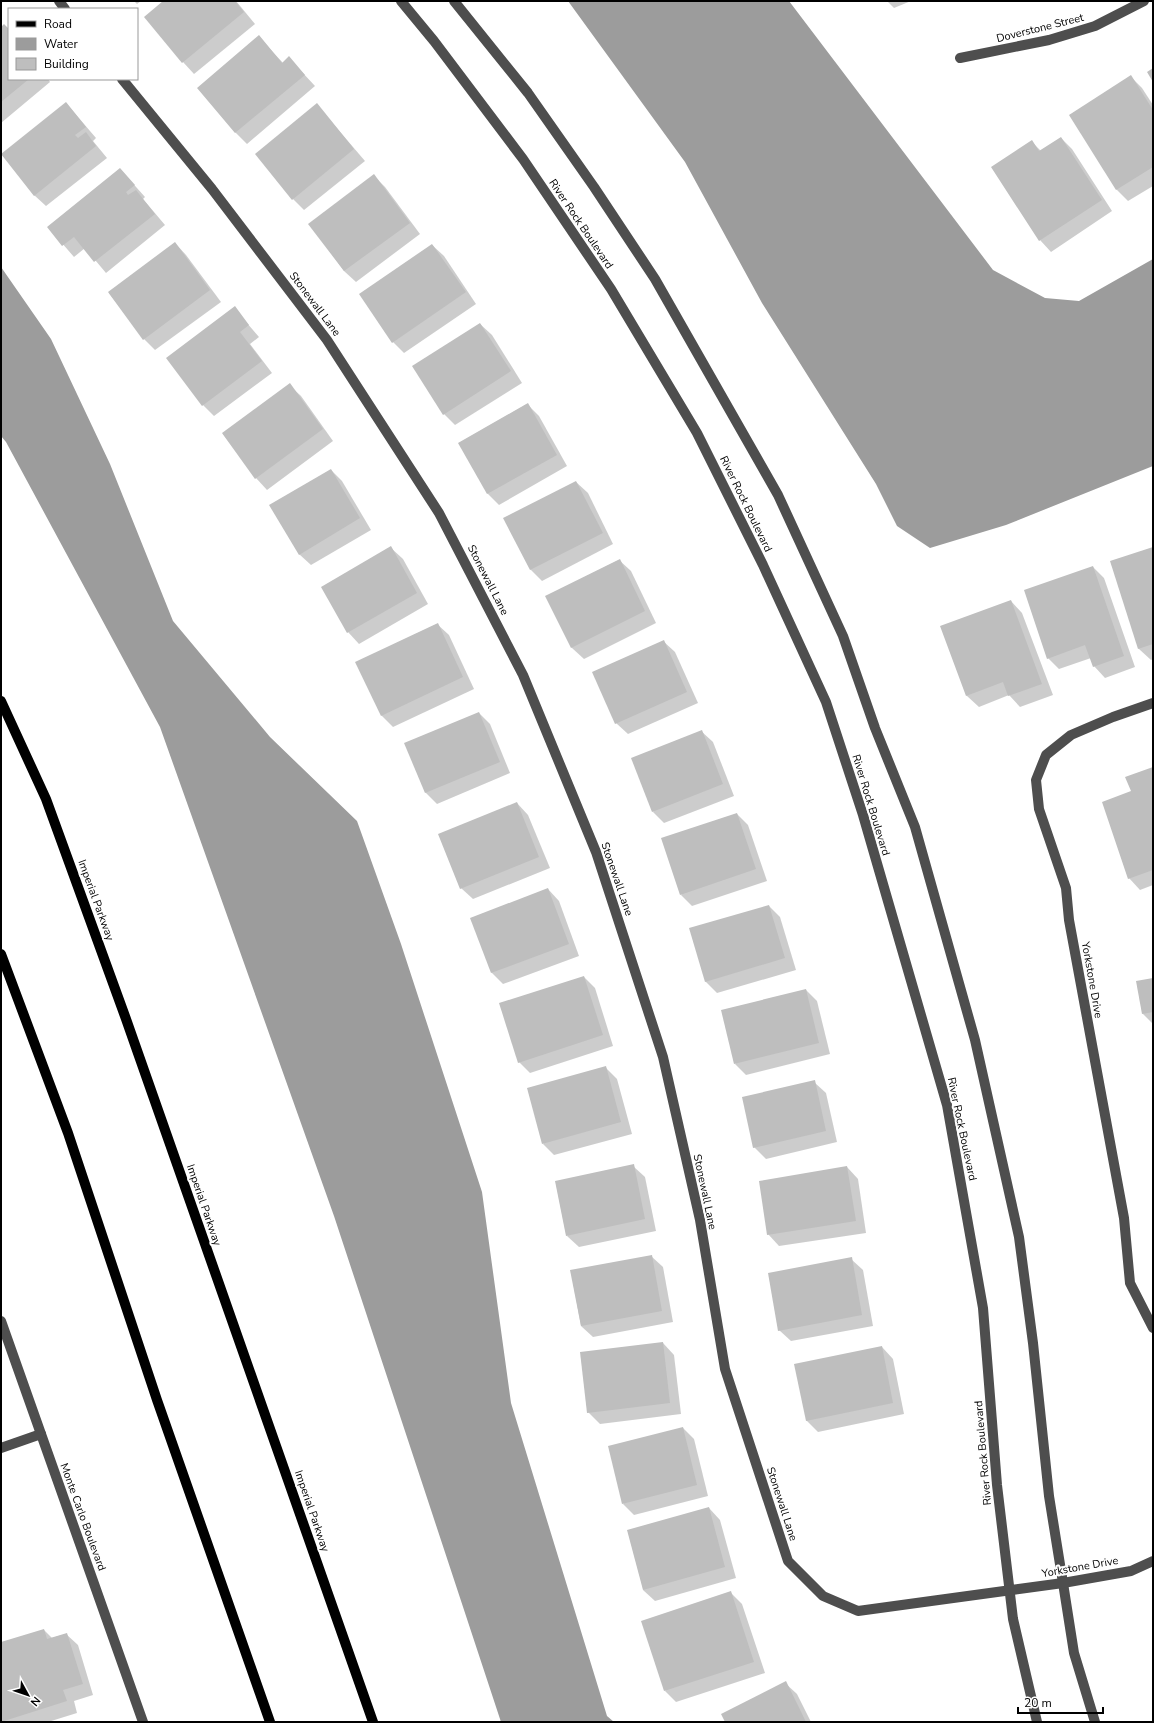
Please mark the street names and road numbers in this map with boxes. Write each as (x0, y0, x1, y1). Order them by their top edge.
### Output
street label: Doverstone Street (995, 10, 1085, 46)
street label: River Rock Boulevard (545, 176, 617, 272)
street label: Stonewall Lane (286, 269, 344, 339)
street label: River Rock Boulevard (716, 453, 776, 555)
street label: Stonewall Lane (464, 542, 512, 618)
street label: River Rock Boulevard (848, 752, 894, 858)
street label: Stonewall Lane (597, 840, 637, 918)
street label: Imperial Parkway (74, 857, 118, 943)
street label: Yorkstone Drive (1078, 940, 1106, 1020)
street label: River Rock Boulevard (944, 1076, 980, 1182)
street label: Stonewall Lane (690, 1153, 720, 1231)
street label: Imperial Parkway (183, 1162, 225, 1248)
street label: River Rock Boulevard (971, 1400, 995, 1506)
street label: Monte Carlo Boulevard (56, 1461, 110, 1573)
street label: Stonewall Lane (763, 1465, 801, 1543)
street label: Imperial Parkway (291, 1468, 333, 1554)
street label: Yorkstone Drive (1040, 1553, 1120, 1581)

